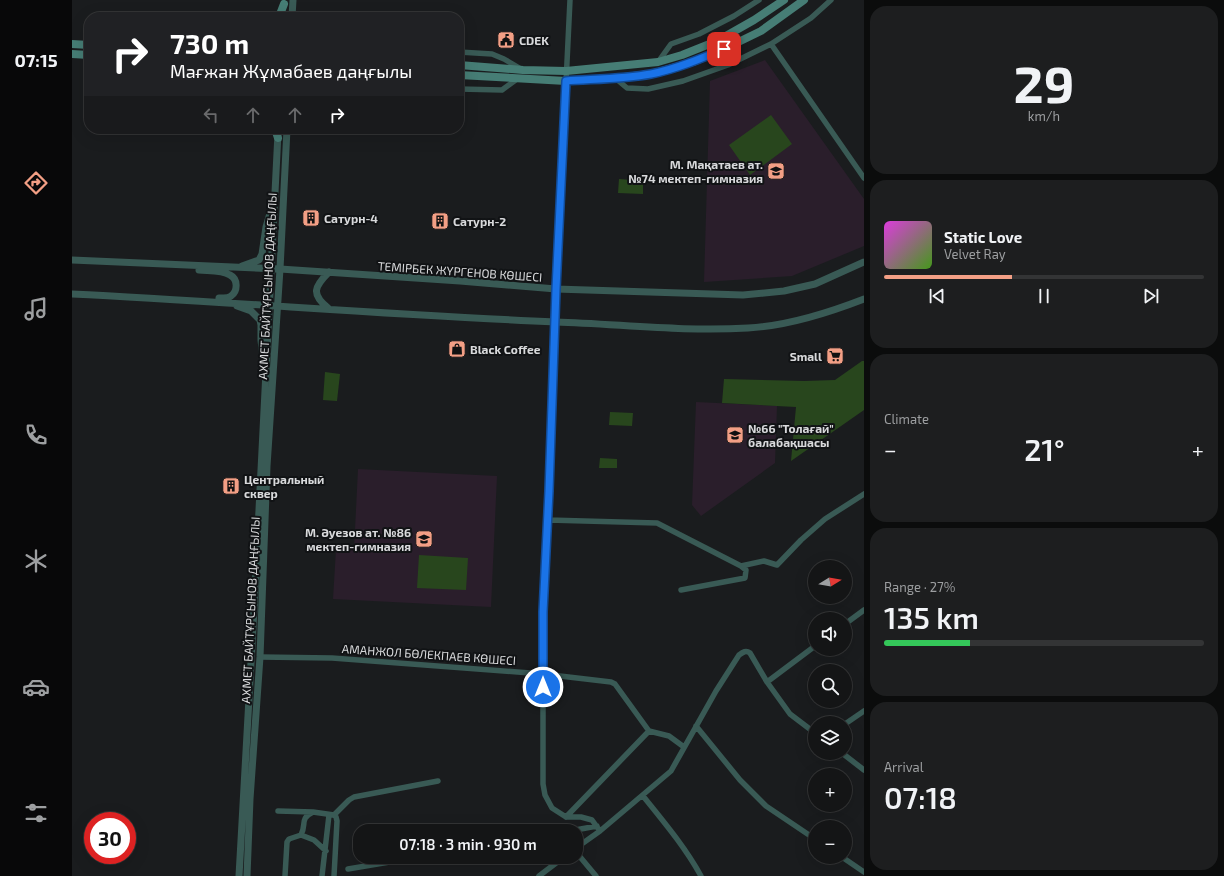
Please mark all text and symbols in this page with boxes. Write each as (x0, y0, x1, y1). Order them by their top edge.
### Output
text: 730 m (170, 26, 249, 60)
icon: right (104, 28, 156, 80)
public building icon: CDEK (496, 30, 516, 50)
pin (707, 32, 741, 66)
place label: CDEK (519, 33, 549, 47)
icon: arrive (713, 38, 735, 60)
text: 07:15 (14, 49, 58, 71)
text: 29 (1014, 51, 1074, 113)
text: Мағжан Жұмабаев даңғылы (170, 60, 412, 82)
icon: left (200, 104, 222, 126)
icon: ahead (242, 104, 264, 126)
icon: ahead (284, 104, 306, 126)
icon: right (326, 104, 348, 126)
text: km/h (1028, 108, 1060, 124)
place label: М. Мақатаев ат. №74 мектеп-гимназия (628, 157, 763, 185)
school or university icon: М. Мақатаев ат. №74 мектеп-гимназия (766, 161, 786, 181)
icon: directions (22, 169, 50, 197)
street label: АХМЕТ БАЙТҰРСЫНОВ ДАҢҒЫЛЫ (255, 192, 279, 380)
building icon: Сатурн-4 (301, 208, 321, 228)
place label: Сатурн-4 (324, 211, 378, 225)
building icon: Сатурн-2 (430, 211, 450, 231)
place label: Сатурн-2 (453, 214, 506, 228)
text: Static Love (944, 228, 1022, 246)
text: Velvet Ray (944, 246, 1006, 262)
street label: ТЕМІРБЕК ЖҮРГЕНОВ КӨШЕСІ (377, 258, 543, 284)
icon: previous (926, 285, 948, 307)
icon: pause (1033, 285, 1055, 307)
icon: next (1140, 285, 1162, 307)
icon: music (22, 295, 50, 323)
shop icon: Black Coffee (447, 339, 467, 359)
place label: Black Coffee (470, 342, 541, 356)
supermarket icon: Small (825, 346, 845, 366)
place label: Small (790, 349, 822, 363)
text: Climate (884, 411, 929, 427)
icon: phone (22, 421, 50, 449)
place label: №66 "Толағай" балабақшасы (748, 421, 834, 449)
school or university icon: №66 "Толағай" балабақшасы (725, 425, 745, 445)
text: 21° (1024, 431, 1065, 467)
text: − (884, 436, 897, 462)
text: + (1192, 436, 1204, 462)
place label: Центральный сквер (244, 472, 324, 500)
building icon: Центральный сквер (221, 476, 241, 496)
street label: АХМЕТ БАЙТҰРСЫНОВ ДАҢҒЫЛЫ (238, 516, 262, 704)
place label: М. Әуезов ат. №86 мектеп-гимназия (305, 525, 411, 553)
school or university icon: М. Әуезов ат. №86 мектеп-гимназия (414, 529, 434, 549)
icon: climate (22, 547, 50, 575)
north arrow (808, 560, 852, 604)
map controls (808, 560, 852, 864)
text: Range · 27% (884, 579, 955, 595)
text: 135 km (884, 599, 979, 635)
button: sound (808, 612, 852, 656)
street label: АМАНЖОЛ БӨЛЕКПАЕВ КӨШЕСІ (341, 641, 517, 667)
button: search (808, 664, 852, 708)
position arrow (522, 666, 564, 708)
icon: car (22, 673, 50, 701)
button: layers (808, 716, 852, 760)
text: Arrival (884, 759, 924, 775)
button: + (808, 768, 852, 812)
text: 07:18 (884, 779, 957, 815)
icon: filters (22, 799, 50, 827)
speed limit sign: 30 (84, 812, 136, 864)
button: − (808, 820, 852, 864)
text: 07:18 · 3 min · 930 m (399, 835, 537, 853)

